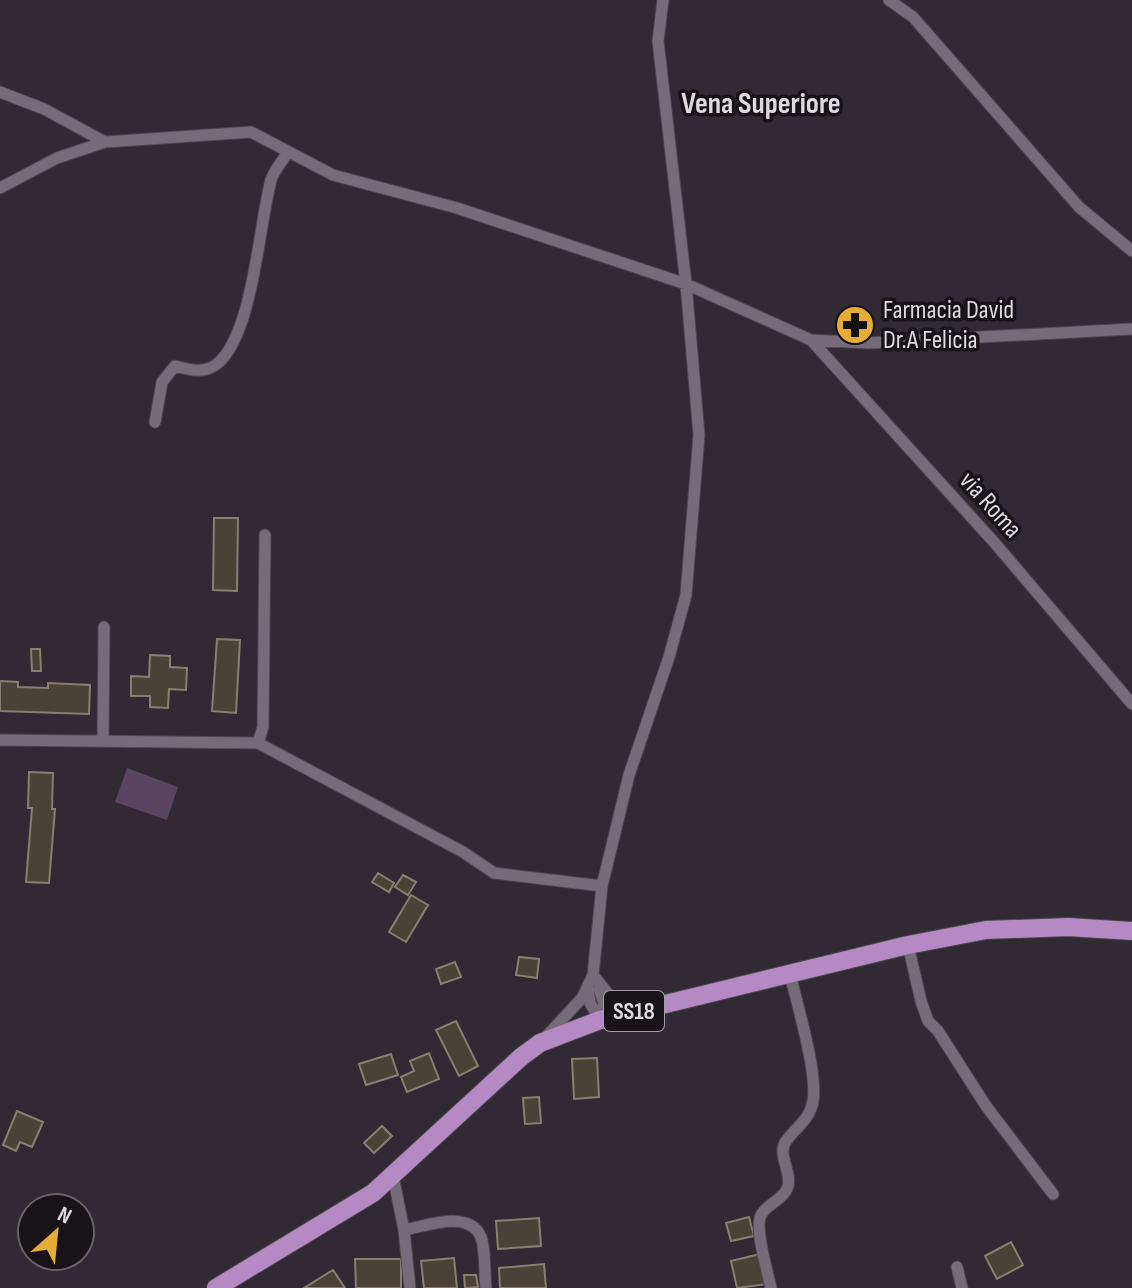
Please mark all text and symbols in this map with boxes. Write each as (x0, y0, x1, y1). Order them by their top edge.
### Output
district label: Vena Superiore (681, 86, 841, 122)
place label: Farmacia David Dr.A Felicia (883, 295, 1014, 356)
pharmacy icon: Farmacia David Dr.A Felicia (834, 304, 876, 346)
street label: via Roma (952, 466, 1028, 544)
road number: SS18 (604, 991, 664, 1031)
north arrow (16, 1192, 96, 1272)
text: N (53, 1201, 76, 1230)

